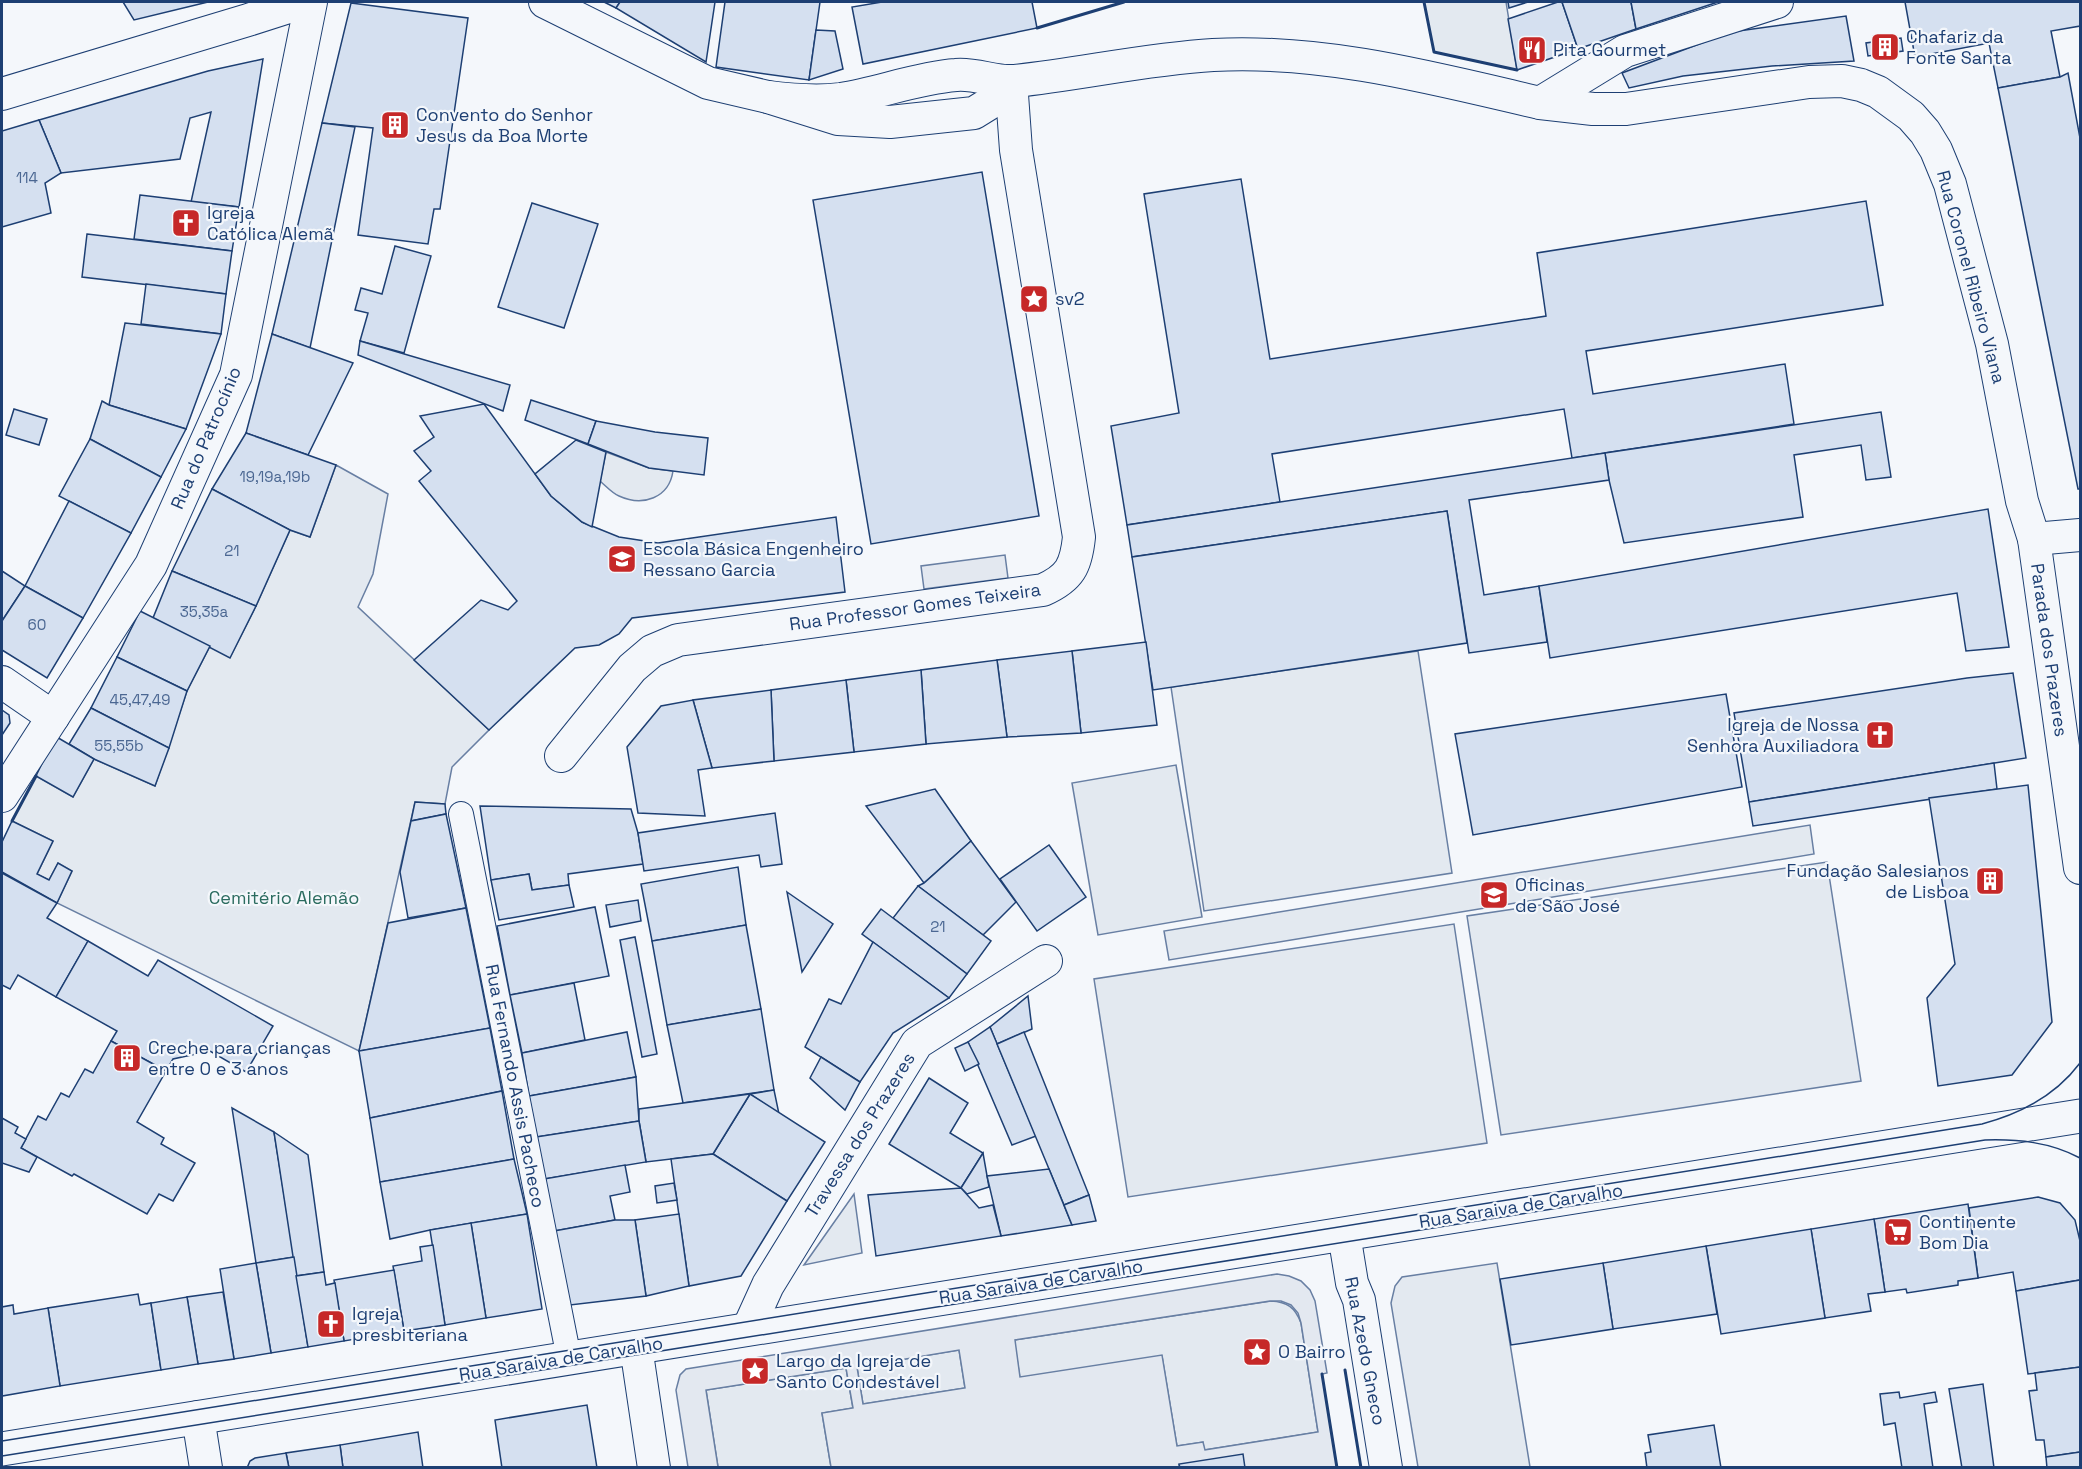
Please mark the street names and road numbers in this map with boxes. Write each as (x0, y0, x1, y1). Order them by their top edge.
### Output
street label: Rua Coronel Ribeiro Viana (1932, 168, 2011, 386)
street label: Rua do Patrocínio (165, 363, 246, 513)
street label: Parada dos Prazeres (2026, 562, 2073, 738)
street label: Rua Professor Gomes Teixeira (788, 577, 1042, 636)
street label: Rua Fernando Assis Pacheco (481, 962, 550, 1210)
street label: Travessa dos Prazeres (799, 1048, 920, 1221)
street label: Rua Saraiva de Carvalho (1417, 1178, 1625, 1233)
street label: Rua Saraiva de Carvalho (937, 1254, 1145, 1309)
street label: Rua Azedo Gneco (1340, 1275, 1391, 1427)
street label: Rua Saraiva de Carvalho (457, 1331, 665, 1386)

